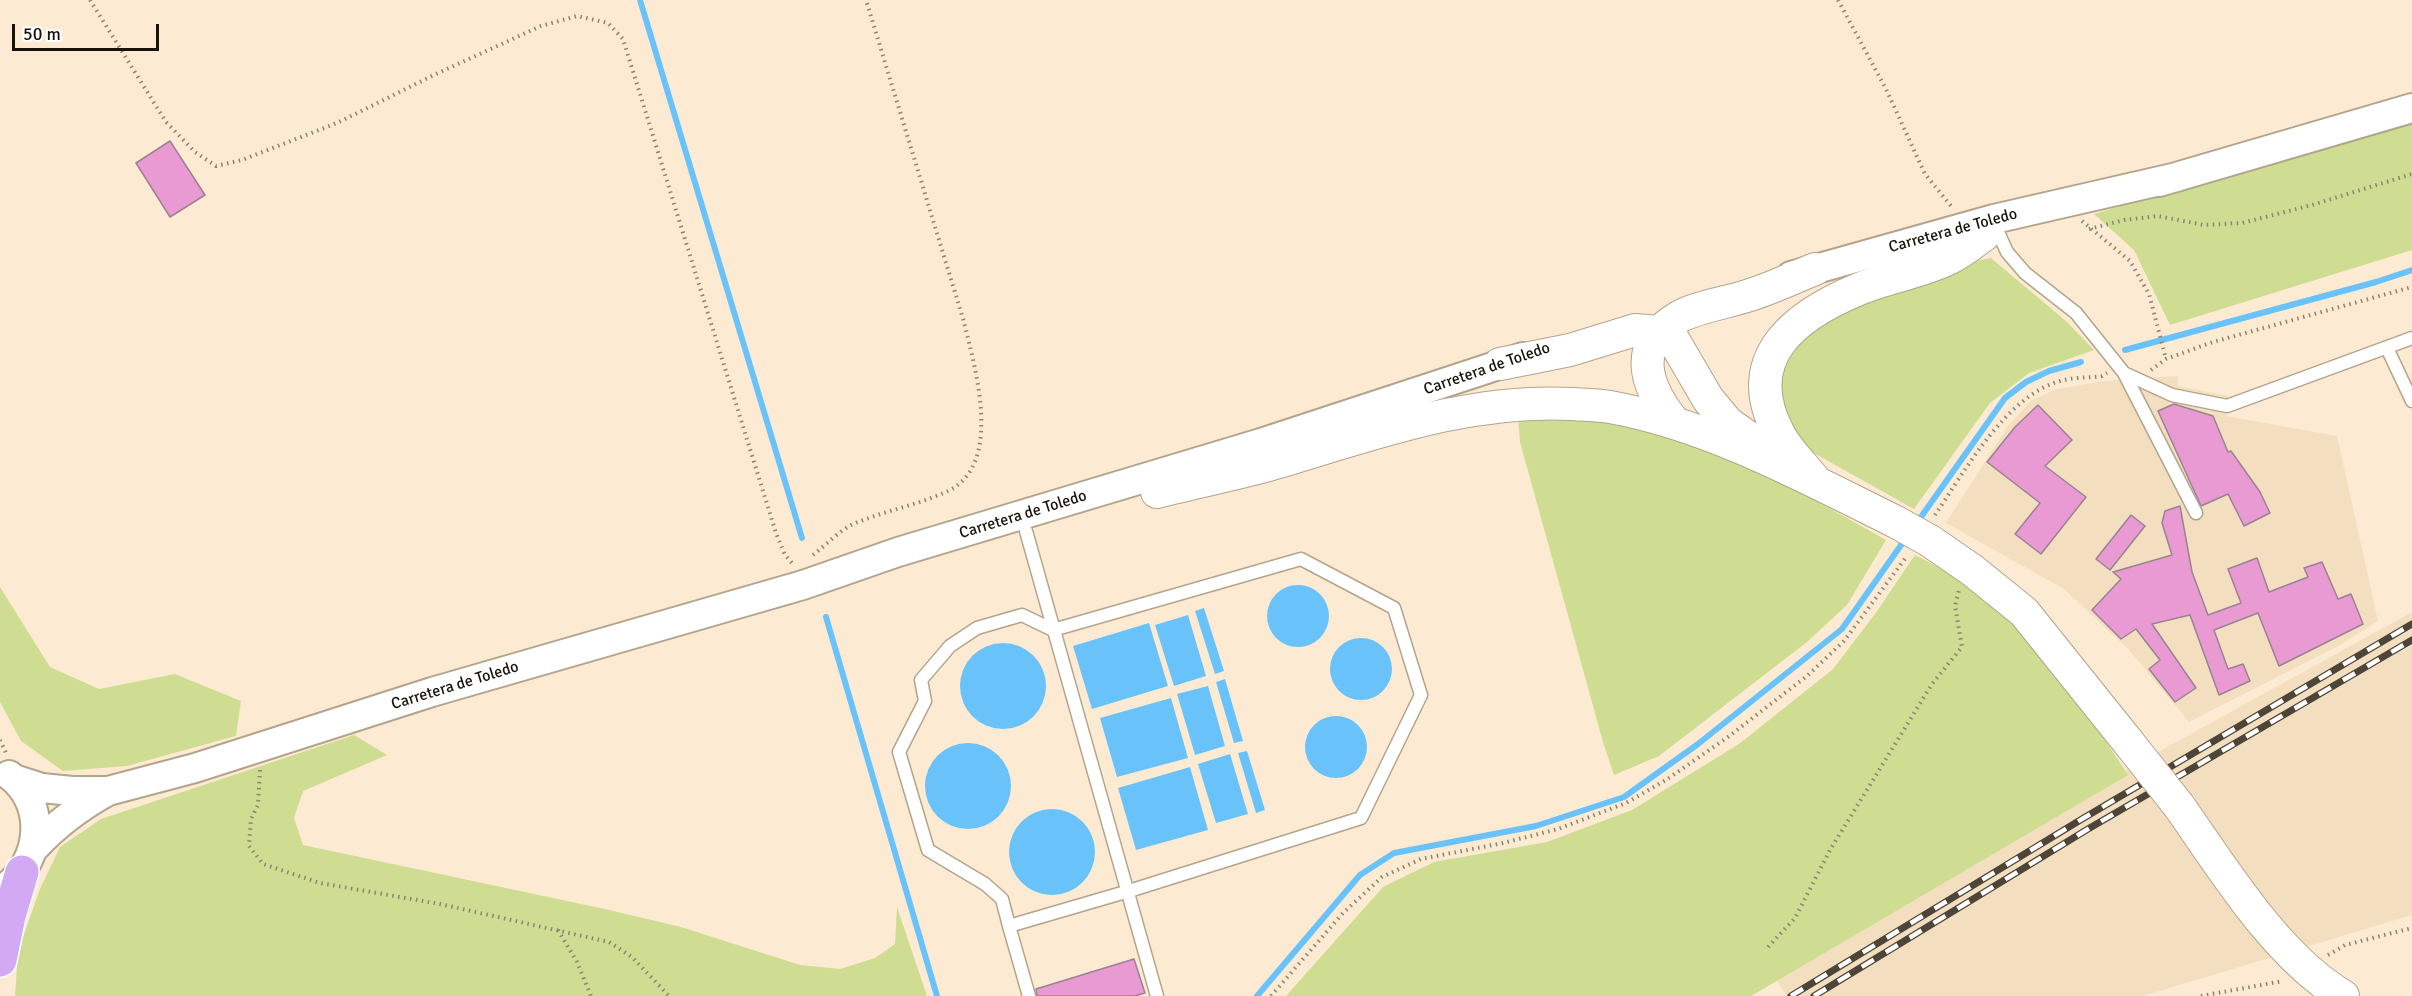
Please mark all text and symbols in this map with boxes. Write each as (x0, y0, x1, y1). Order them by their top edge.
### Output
scale bar (15, 12, 162, 50)
text: 50 m (23, 23, 61, 45)
street label: Carretera de Toledo (1887, 205, 2019, 257)
street label: Carretera de Toledo (1421, 338, 1553, 400)
street label: Carretera de Toledo (957, 486, 1089, 544)
street label: Carretera de Toledo (389, 657, 521, 715)

